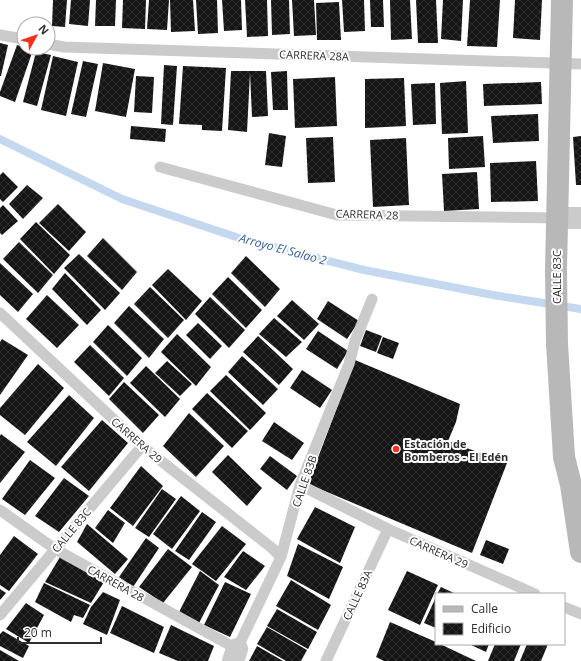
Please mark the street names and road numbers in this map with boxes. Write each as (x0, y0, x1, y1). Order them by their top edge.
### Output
street label: CARRERA 28A (279, 46, 349, 64)
street label: CARRERA 28 (335, 205, 399, 223)
street label: CALLE 83C (549, 250, 564, 304)
street label: CARRERA 29 (108, 414, 166, 466)
street label: CALLE 83B (288, 453, 320, 509)
street label: CALLE 83C (48, 505, 94, 555)
street label: CARRERA 29 (407, 532, 471, 572)
street label: CARRERA 28 (85, 561, 147, 605)
street label: CALLE 83A (339, 567, 375, 623)

